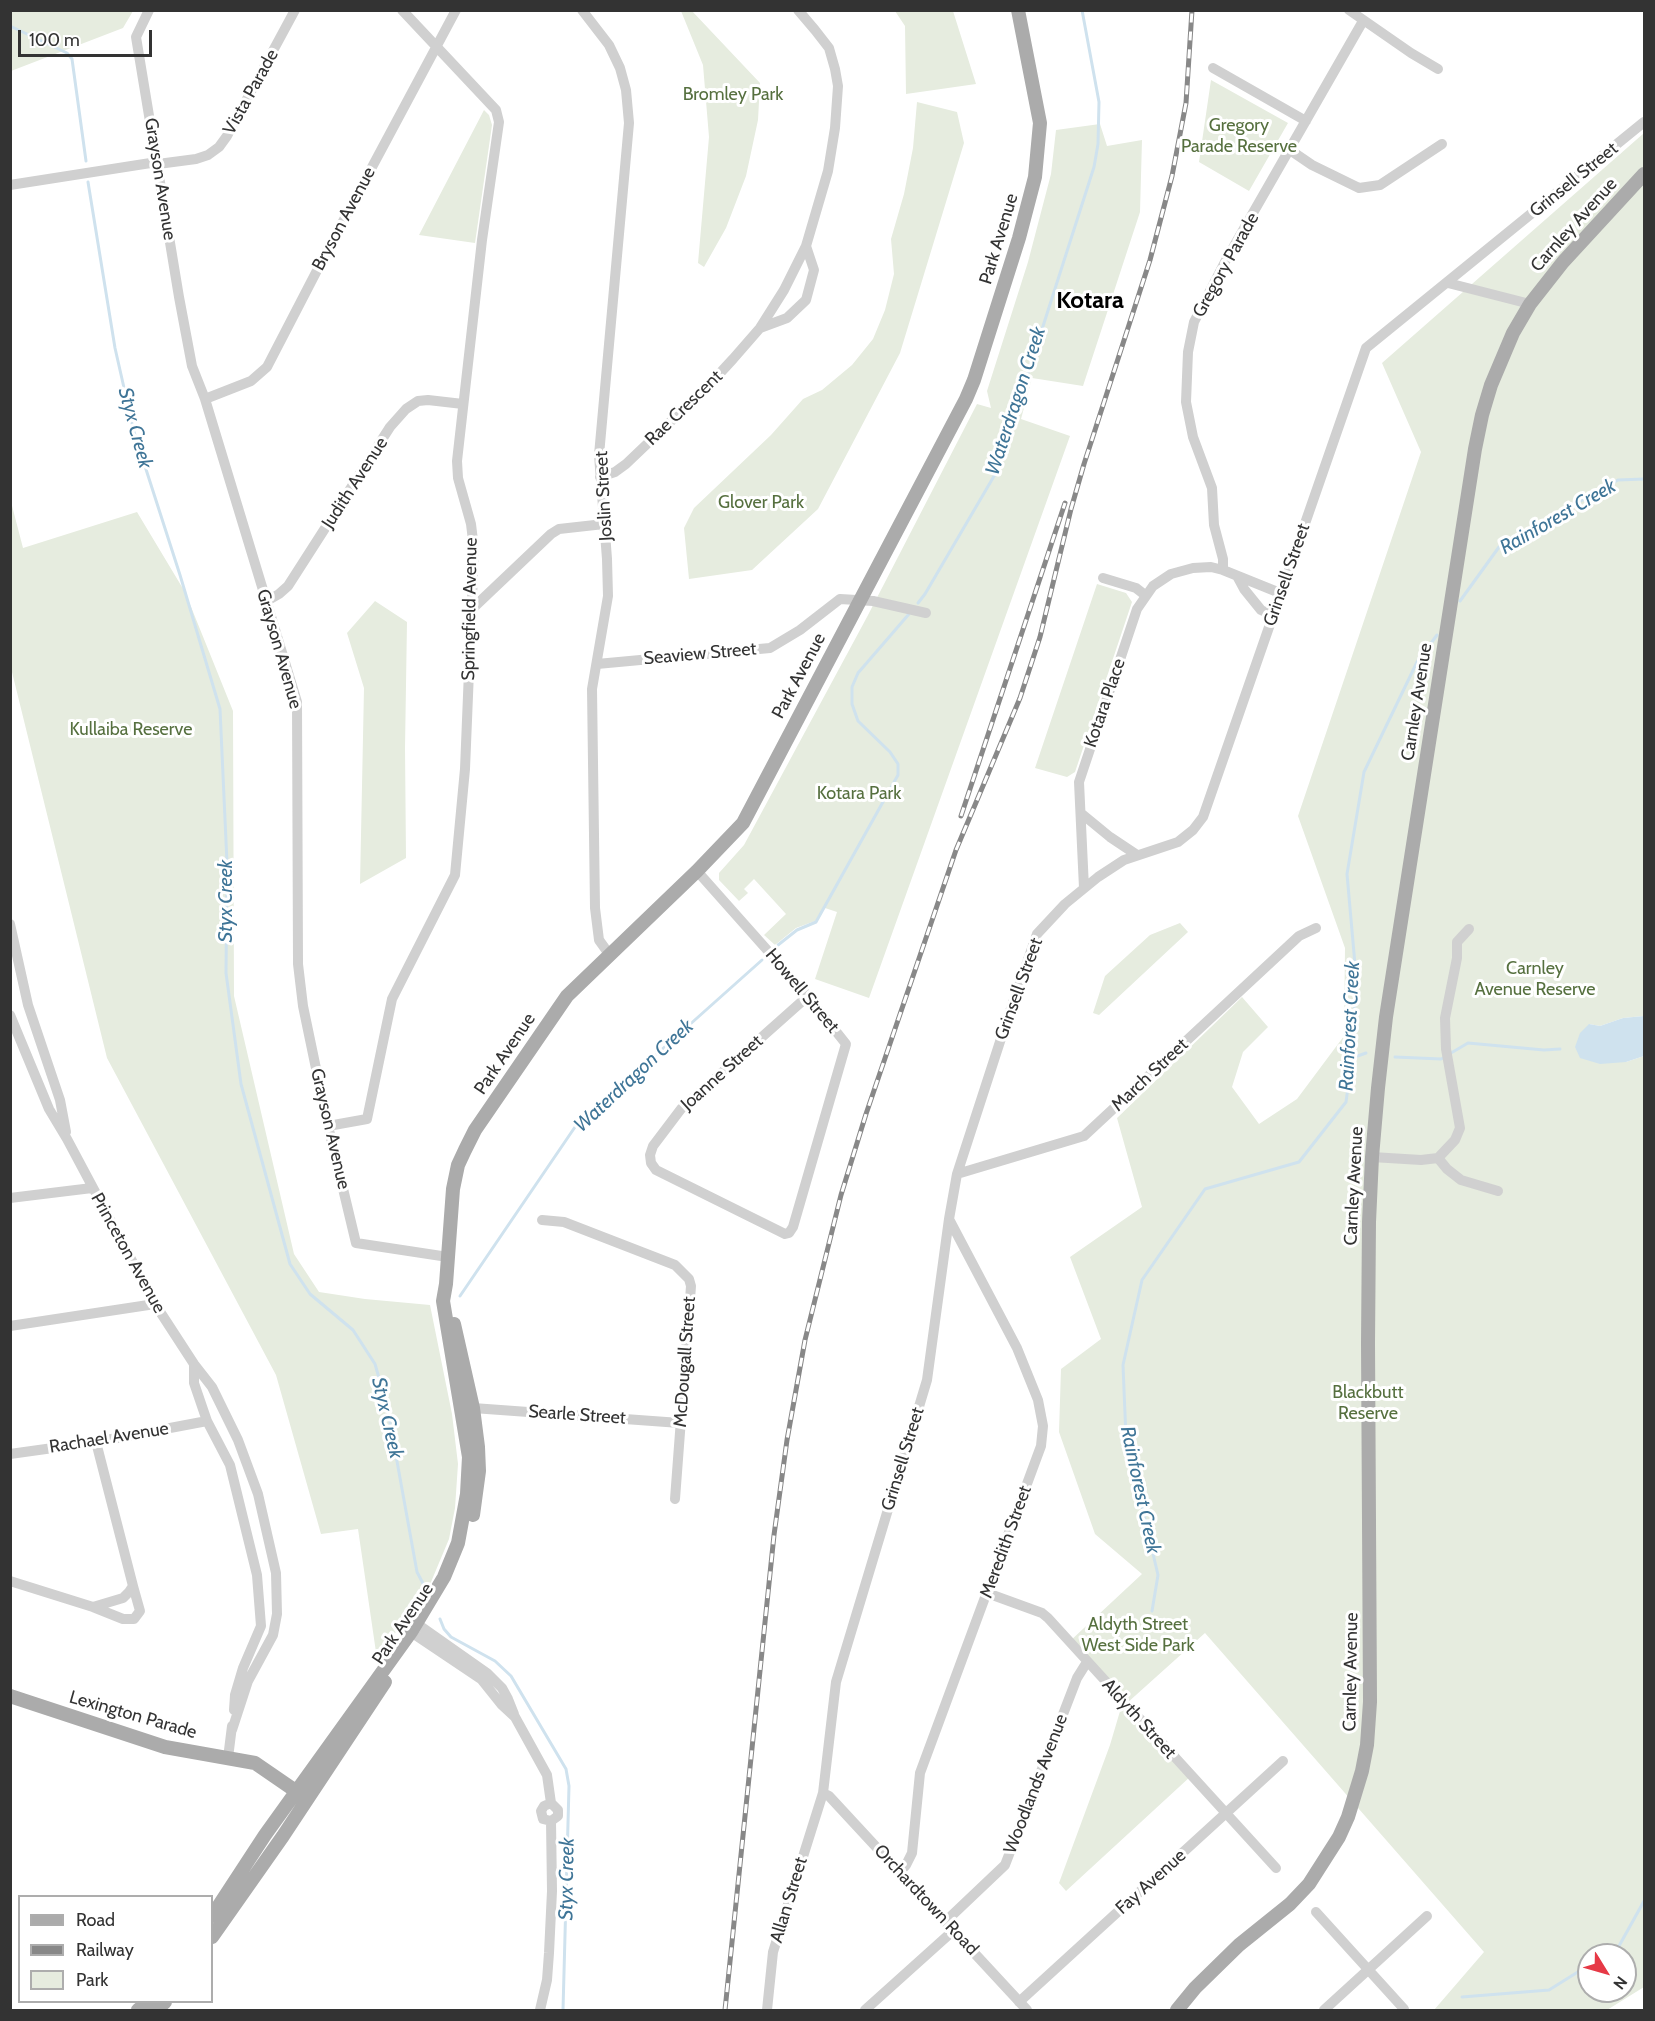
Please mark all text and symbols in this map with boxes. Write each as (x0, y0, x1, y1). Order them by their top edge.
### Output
scale bar (21, 18, 154, 56)
text: 100 m (29, 29, 80, 51)
street label: Vista Parade (219, 46, 283, 138)
park label: Bromley Park (683, 84, 783, 106)
park label: Gregory Parade Reserve (1181, 115, 1297, 158)
street label: Grayson Avenue (140, 116, 180, 242)
street label: Grinsell Street (1526, 138, 1622, 222)
street label: Bryson Avenue (308, 164, 380, 274)
street label: Carnley Avenue (1526, 174, 1622, 276)
street label: Park Avenue (975, 191, 1023, 287)
street label: Gregory Parade (1188, 209, 1264, 321)
district label: Kotara (1056, 287, 1124, 315)
water label: Waterdragon Creek (981, 324, 1051, 478)
street label: Rae Crescent (641, 366, 727, 450)
water label: Styx Creek (113, 385, 157, 471)
street label: Judith Avenue (317, 433, 393, 533)
street label: Joslin Street (591, 450, 617, 542)
water label: Rainforest Creek (1496, 474, 1620, 560)
park label: Glover Park (718, 492, 804, 514)
street label: Grinsell Street (1259, 521, 1315, 629)
street label: Springfield Avenue (458, 537, 482, 681)
street label: Grayson Avenue (252, 587, 306, 711)
street label: Park Avenue (768, 630, 830, 722)
street label: Seaview Street (643, 638, 757, 670)
street label: Carnley Avenue (1397, 642, 1437, 762)
street label: Kotara Place (1080, 656, 1130, 750)
park label: Kullaiba Reserve (70, 719, 192, 741)
park label: Kotara Park (817, 783, 901, 805)
water label: Styx Creek (214, 860, 238, 942)
street label: Grinsell Street (991, 935, 1047, 1043)
street label: Howell Street (761, 945, 843, 1037)
park label: Carnley Avenue Reserve (1474, 958, 1596, 1000)
water label: Rainforest Creek (1335, 961, 1365, 1091)
street label: Park Avenue (470, 1009, 540, 1099)
water label: Waterdragon Creek (569, 1015, 699, 1137)
street label: Joanne Street (677, 1031, 767, 1115)
street label: March Street (1107, 1034, 1193, 1116)
street label: Grayson Avenue (306, 1066, 354, 1192)
street label: Carnley Avenue (1340, 1126, 1368, 1246)
street label: Princeton Avenue (86, 1189, 170, 1317)
street label: McDougall Street (670, 1296, 700, 1428)
water label: Styx Creek (366, 1375, 408, 1461)
park label: Blackbutt Reserve (1332, 1382, 1404, 1424)
street label: Searle Street (527, 1401, 627, 1429)
street label: Grinsell Street (877, 1405, 929, 1513)
street label: Rachael Avenue (48, 1418, 170, 1458)
water label: Rainforest Creek (1115, 1424, 1165, 1556)
street label: Meredith Street (976, 1483, 1036, 1601)
street label: Park Avenue (368, 1579, 438, 1669)
street label: Carnley Avenue (1339, 1612, 1363, 1732)
park label: Aldyth Street West Side Park (1081, 1614, 1195, 1656)
street label: Aldyth Street (1097, 1674, 1181, 1764)
street label: Lexington Parade (67, 1687, 199, 1743)
street label: Woodlands Avenue (999, 1711, 1073, 1857)
water label: Styx Creek (554, 1837, 580, 1921)
street label: Orchardtown Road (869, 1840, 983, 1960)
street label: Fay Avenue (1111, 1845, 1191, 1919)
street label: Allan Street (766, 1855, 812, 1945)
legend (18, 1895, 213, 2003)
text: Road (76, 1909, 115, 1931)
text: Railway (76, 1939, 134, 1961)
north arrow (1577, 1943, 1637, 2003)
text: Park (76, 1969, 108, 1991)
text: N (1609, 1973, 1631, 1993)

